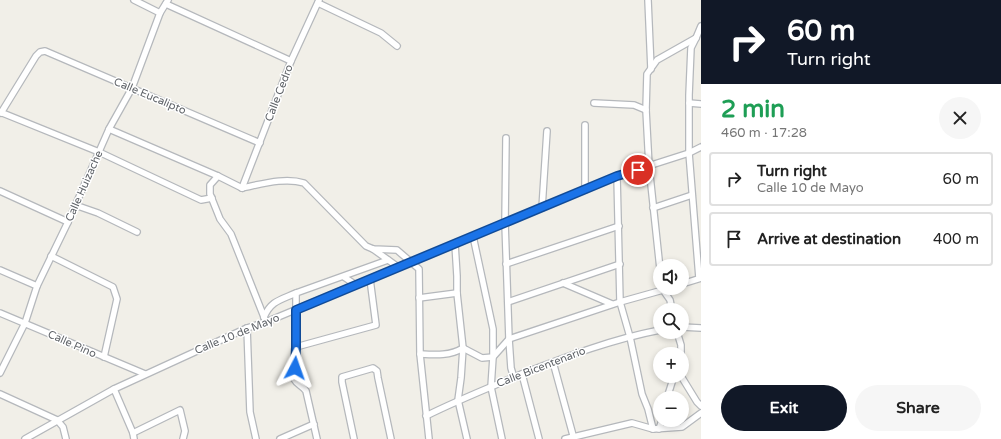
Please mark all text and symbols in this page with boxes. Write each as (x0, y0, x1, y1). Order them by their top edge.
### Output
text: 60 m (787, 14, 855, 48)
icon: right (721, 16, 773, 68)
text: Turn right (787, 48, 871, 70)
street label: Calle Cedro (262, 62, 296, 123)
street label: Calle Eucalipto (112, 75, 188, 117)
text: 2 min (721, 95, 785, 124)
button: close (939, 97, 981, 139)
text: 460 m · 17:28 (721, 125, 807, 141)
street label: Calle Huizache (63, 148, 105, 224)
pin (621, 153, 655, 187)
icon: arrive (627, 159, 649, 181)
text: Turn right (757, 162, 827, 180)
icon: right (723, 168, 745, 190)
text: 60 m (942, 170, 979, 188)
text: Calle 10 de Mayo (757, 180, 864, 196)
icon: arrive (723, 228, 745, 250)
text: Arrive at destination (757, 230, 901, 248)
text: 400 m (933, 230, 979, 248)
map controls (653, 259, 689, 427)
button: sound (653, 259, 689, 295)
button: search (653, 303, 689, 339)
street label: Calle 10 de Mayo (193, 311, 282, 357)
street label: Calle Pino (46, 328, 99, 361)
street label: Calle Bicentenario (495, 344, 588, 390)
position arrow (274, 347, 316, 389)
button: + (653, 347, 689, 383)
button: Exit (721, 385, 847, 431)
button: Share (855, 385, 981, 431)
button: − (653, 391, 689, 427)

